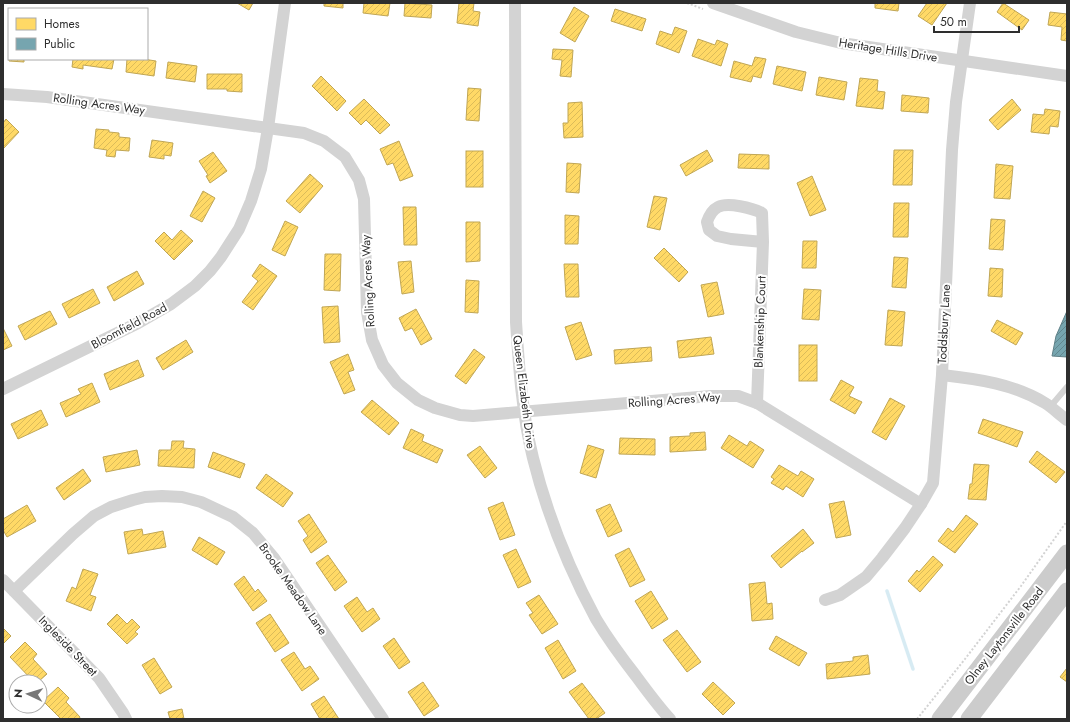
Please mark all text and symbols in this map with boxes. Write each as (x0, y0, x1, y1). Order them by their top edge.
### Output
legend (8, 8, 148, 60)
scale bar (934, 8, 1019, 34)
text: 50 m (940, 13, 967, 31)
text: Homes (44, 15, 80, 33)
street label: Heritage Hills Drive (837, 33, 939, 67)
text: Public (44, 35, 75, 53)
street label: Rolling Acres Way (52, 89, 147, 119)
street label: Rolling Acres Way (357, 234, 379, 328)
street label: Blankenship Court (749, 276, 771, 368)
street label: Toddsbury Lane (933, 284, 955, 364)
street label: Bloomfield Road (88, 298, 170, 354)
street label: Queen Elizabeth Drive (508, 334, 540, 450)
street label: Rolling Acres Way (627, 388, 721, 412)
street label: Brooke Meadow Lane (254, 539, 332, 639)
street label: Olney Laytonsville Road (960, 583, 1048, 689)
street label: Ingleside Street (34, 612, 102, 680)
north arrow (8, 674, 48, 714)
text: N (10, 688, 26, 698)

